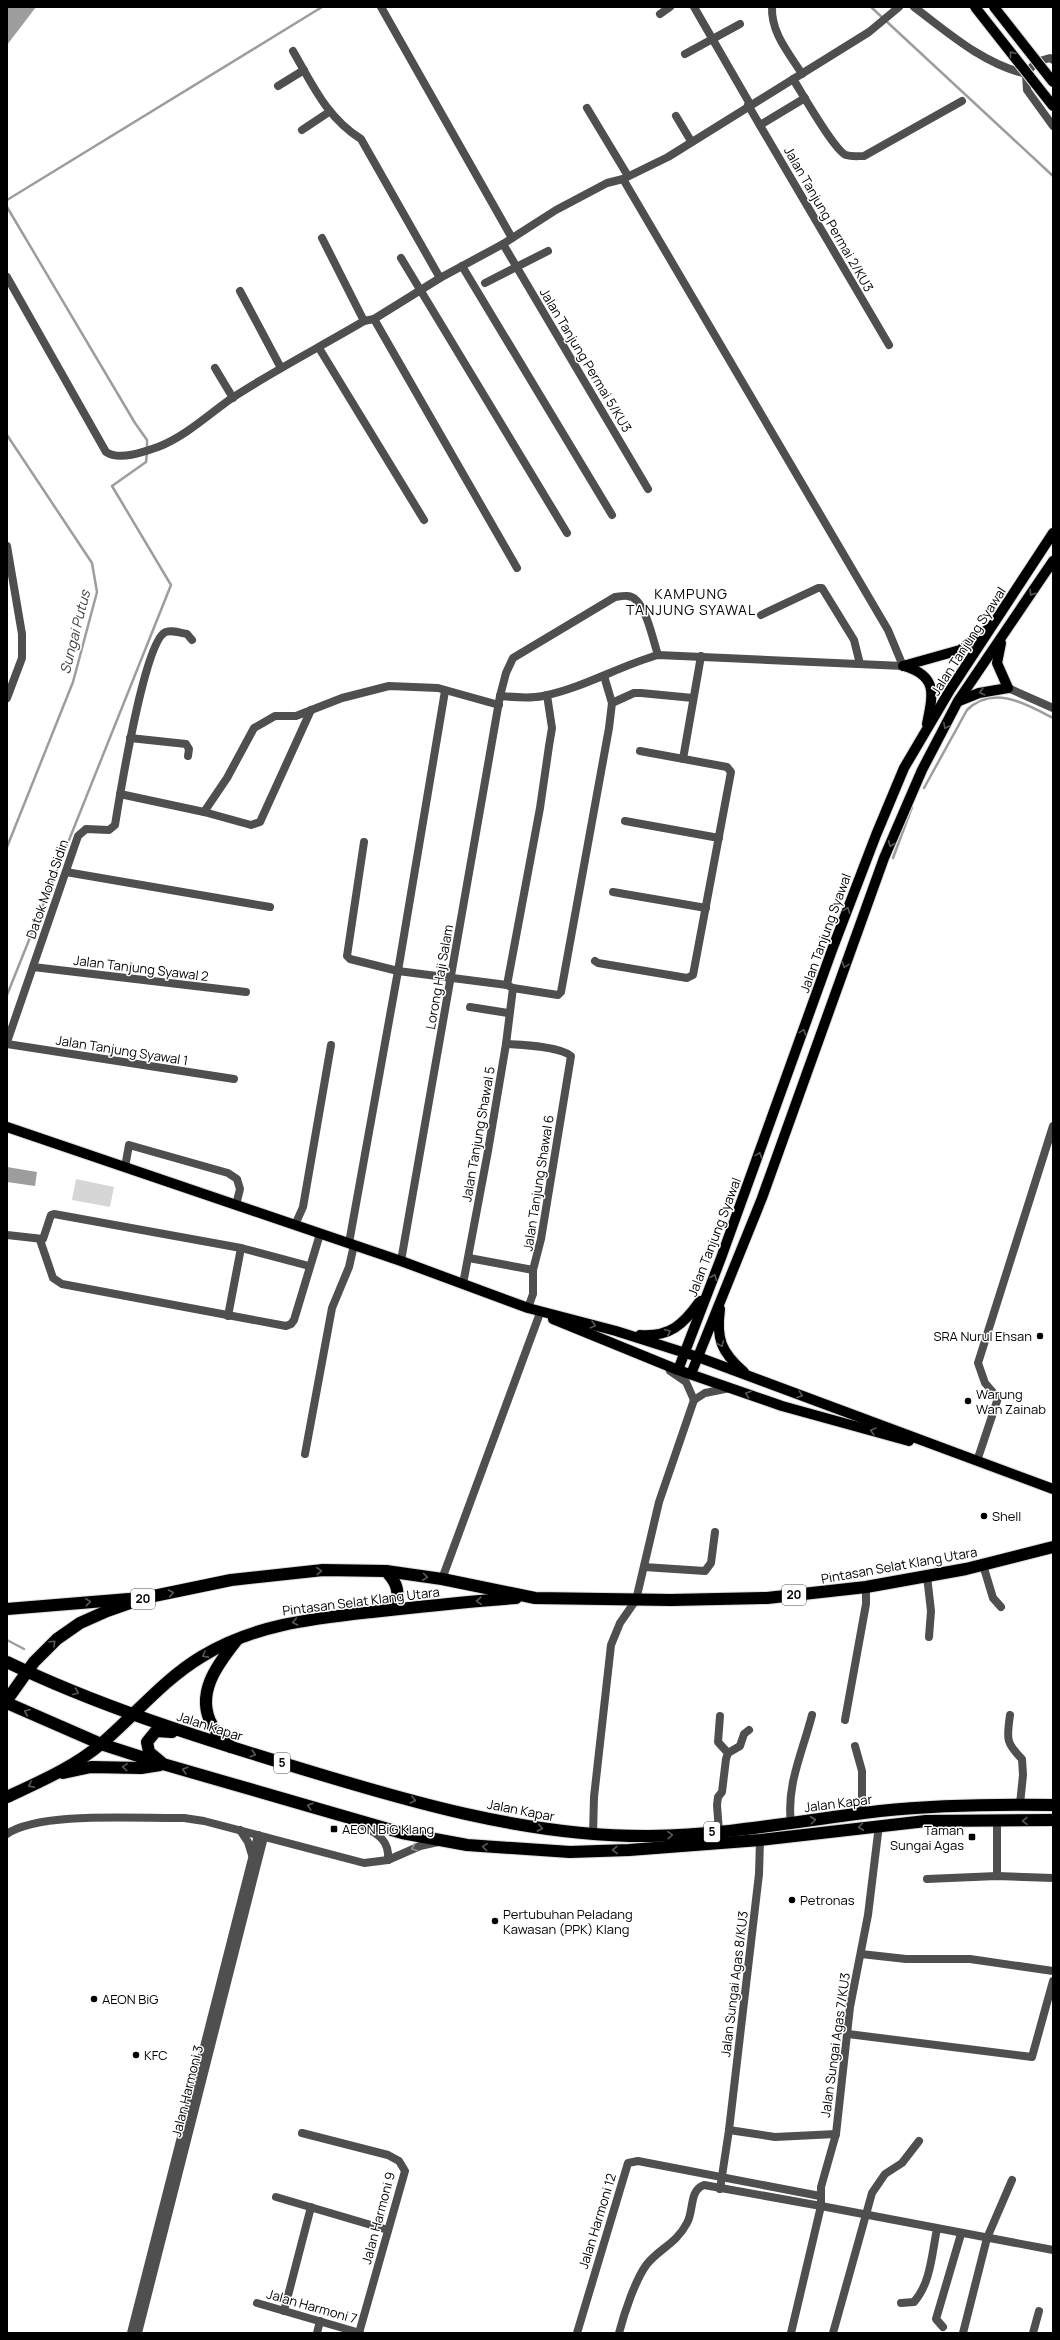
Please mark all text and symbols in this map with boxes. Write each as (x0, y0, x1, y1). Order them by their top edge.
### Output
one-way arrow (1009, 51, 1016, 58)
street label: Jalan Tanjung Permai 2/KU3 (780, 143, 878, 295)
street label: Jalan Tanjung Permai 5/KU3 (536, 285, 636, 435)
street label: Jalan Tanjung Syawal (926, 583, 1010, 699)
district label: KAMPUNG TANJUNG SYAWAL (626, 584, 756, 619)
water label: Sungai Putus (55, 587, 94, 676)
one-way arrow (1029, 589, 1036, 596)
one-way arrow (979, 687, 986, 696)
one-way arrow (943, 722, 950, 729)
street label: Datok Mohd Sidin (22, 837, 72, 941)
one-way arrow (887, 840, 895, 847)
street label: Jalan Tanjung Syawal (795, 871, 855, 995)
one-way arrow (843, 907, 851, 914)
street label: Lorong Haji Salam (421, 923, 457, 1031)
street label: Jalan Tanjung Syawal 2 (72, 951, 210, 985)
one-way arrow (841, 962, 849, 969)
one-way arrow (798, 1029, 806, 1036)
street label: Jalan Tanjung Syawal 1 (55, 1031, 189, 1069)
street label: Jalan Tanjung Shawal 5 (457, 1065, 499, 1203)
street label: Jalan Tanjung Shawal 6 (518, 1114, 558, 1252)
one-way arrow (754, 1151, 762, 1158)
street label: Jalan Tanjung Syawal (683, 1175, 745, 1299)
one-way arrow (709, 1273, 717, 1280)
one-way arrow (589, 1320, 596, 1328)
place label: SRA Nurul Ehsan (933, 1327, 1032, 1345)
one-way arrow (664, 1329, 672, 1337)
marker: SRA Nurul Ehsan (1035, 1331, 1045, 1341)
one-way arrow (717, 1340, 725, 1347)
place label: Warung Wan Zainab (976, 1385, 1046, 1418)
one-way arrow (745, 1391, 752, 1399)
one-way arrow (796, 1391, 803, 1399)
marker: Warung Wan Zainab (963, 1396, 973, 1406)
one-way arrow (869, 1427, 876, 1436)
place label: Shell (992, 1507, 1021, 1525)
marker: Shell (979, 1511, 989, 1521)
street label: Pintasan Selat Klang Utara (819, 1542, 979, 1588)
one-way arrow (316, 1566, 322, 1575)
one-way arrow (422, 1572, 428, 1581)
street label: Pintasan Selat Klang Utara (281, 1582, 441, 1620)
road number: 20 (782, 1585, 806, 1605)
road number: 20 (131, 1589, 155, 1609)
one-way arrow (168, 1589, 174, 1597)
one-way arrow (476, 1596, 482, 1605)
one-way arrow (85, 1598, 91, 1607)
one-way arrow (292, 1617, 298, 1625)
one-way arrow (48, 1641, 56, 1648)
one-way arrow (202, 1651, 209, 1658)
one-way arrow (71, 1687, 79, 1695)
street label: Jalan Kapar (175, 1707, 246, 1745)
one-way arrow (23, 1709, 31, 1717)
one-way arrow (249, 1749, 256, 1758)
road number: 5 (274, 1753, 290, 1773)
one-way arrow (122, 1763, 128, 1772)
one-way arrow (181, 1766, 188, 1775)
one-way arrow (28, 1781, 36, 1788)
street label: Jalan Kapar (803, 1790, 873, 1816)
street label: Jalan Kapar (486, 1795, 557, 1825)
one-way arrow (410, 1796, 416, 1804)
one-way arrow (306, 1802, 313, 1811)
one-way arrow (810, 1816, 816, 1825)
one-way arrow (1022, 1817, 1028, 1825)
place label: AEON BiG Klang (342, 1820, 434, 1838)
place label: Taman Sungai Agas (890, 1821, 964, 1854)
road number: 5 (704, 1822, 720, 1842)
one-way arrow (858, 1822, 864, 1831)
one-way arrow (537, 1823, 543, 1832)
marker: AEON BiG Klang (329, 1824, 339, 1834)
one-way arrow (667, 1830, 673, 1839)
marker: Taman Sungai Agas (967, 1832, 977, 1842)
one-way arrow (482, 1842, 488, 1851)
one-way arrow (411, 1844, 418, 1852)
one-way arrow (612, 1846, 618, 1855)
place label: Petronas (800, 1891, 855, 1909)
marker: Petronas (787, 1895, 797, 1905)
place label: Pertubuhan Peladang Kawasan (PPK) Klang (503, 1905, 633, 1938)
street label: Jalan Sungai Agas 8/KU3 (716, 1910, 752, 2058)
marker: Pertubuhan Peladang Kawasan (PPK) Klang (490, 1916, 500, 1926)
street label: Jalan Sungai Agas 7/KU3 (816, 1971, 854, 2119)
place label: AEON BiG (102, 1990, 158, 2008)
marker: AEON BiG (89, 1994, 99, 2004)
street label: Jalan Harmoni 3 (167, 2043, 207, 2139)
place label: KFC (144, 2046, 168, 2064)
marker: KFC (131, 2050, 141, 2060)
street label: Jalan Harmoni 9 (357, 2170, 399, 2266)
street label: Jalan Harmoni 12 (574, 2171, 620, 2271)
street label: Jalan Harmoni 7 (265, 2285, 359, 2327)

